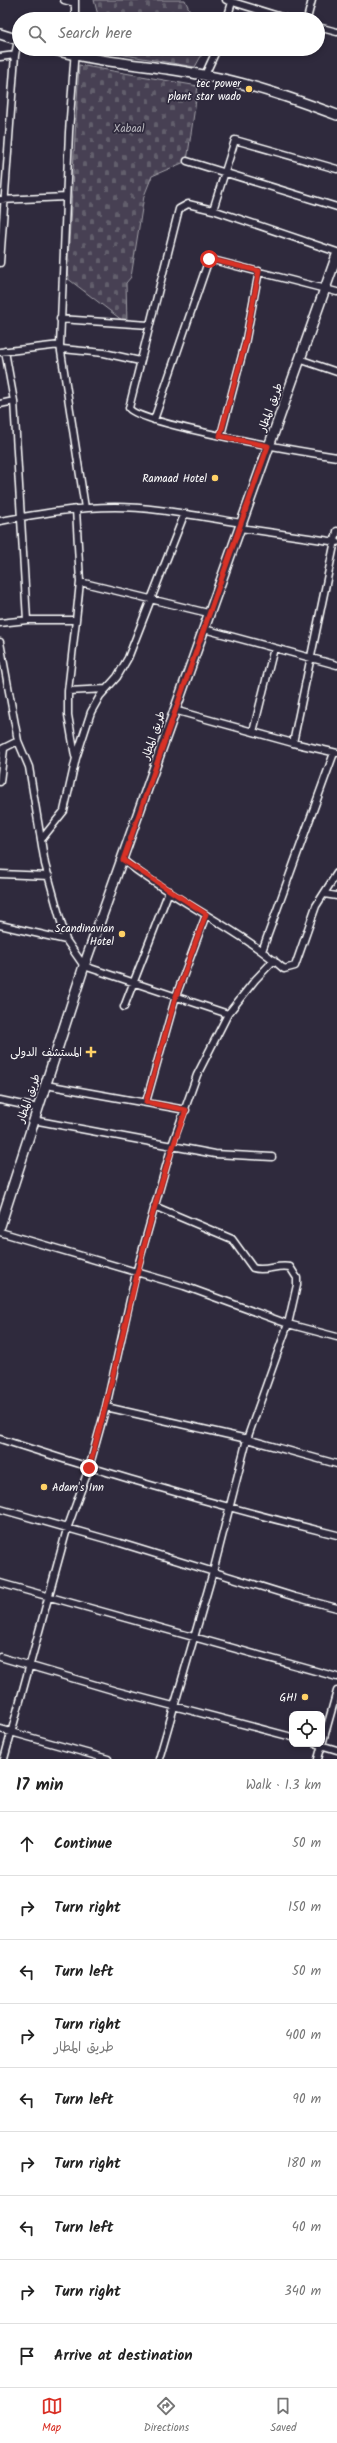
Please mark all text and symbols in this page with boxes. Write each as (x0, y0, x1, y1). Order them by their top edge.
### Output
search box (12, 12, 325, 56)
text: Search here (58, 22, 132, 46)
icon: search (26, 23, 48, 45)
place label: tec power plant star wado (167, 75, 242, 106)
marker: tec power plant star wado (244, 84, 254, 94)
park label: Xabaal (114, 120, 145, 138)
route start (200, 250, 218, 268)
street label: طريق المطار (253, 380, 288, 435)
place label: Ramaad Hotel (142, 470, 207, 488)
marker: Ramaad Hotel (210, 473, 220, 483)
street label: طريق المطار (137, 708, 171, 763)
place label: Scandinavian Hotel (55, 920, 114, 951)
marker: Scandinavian Hotel (117, 929, 127, 939)
place label: المستشف الدولى (10, 1044, 82, 1062)
marker: المستشف الدولى (85, 1046, 97, 1058)
street label: طريق المطار (12, 1071, 46, 1126)
route end (80, 1459, 98, 1477)
place label: Adam's Inn (52, 1479, 104, 1497)
marker: Adam's Inn (39, 1482, 49, 1492)
place label: GH1 (279, 1689, 297, 1707)
marker: GH1 (300, 1692, 310, 1702)
map controls (289, 1711, 325, 1747)
button: locate (289, 1711, 325, 1747)
text: 17 min (16, 1772, 63, 1799)
text: Walk · 1.3 km (246, 1775, 321, 1796)
text: Continue (54, 1832, 112, 1856)
icon: ahead (16, 1833, 38, 1855)
text: 50 m (292, 1833, 321, 1854)
text: Turn right (54, 1896, 121, 1920)
icon: right (16, 1897, 38, 1919)
text: 150 m (288, 1897, 321, 1918)
text: Turn left (54, 1960, 114, 1984)
icon: left (16, 1961, 38, 1983)
text: 50 m (292, 1961, 321, 1982)
text: Turn right (54, 2013, 121, 2037)
icon: right (16, 2025, 38, 2047)
text: 400 m (285, 2025, 321, 2046)
text: طريق المطار (54, 2037, 114, 2058)
text: Turn left (54, 2088, 114, 2112)
icon: left (16, 2089, 38, 2111)
text: 90 m (293, 2089, 321, 2110)
text: Turn right (54, 2152, 121, 2176)
icon: right (16, 2153, 38, 2175)
text: 180 m (287, 2153, 321, 2174)
text: Turn left (54, 2216, 114, 2240)
icon: left (16, 2217, 38, 2239)
text: 40 m (292, 2217, 321, 2238)
text: Turn right (54, 2280, 121, 2304)
icon: right (16, 2281, 38, 2303)
text: 340 m (284, 2281, 321, 2302)
text: Arrive at destination (54, 2344, 193, 2368)
icon: arrive (16, 2345, 38, 2367)
tab: Map (41, 2395, 63, 2437)
tab: Directions (144, 2395, 189, 2437)
tab: Saved (270, 2395, 296, 2437)

